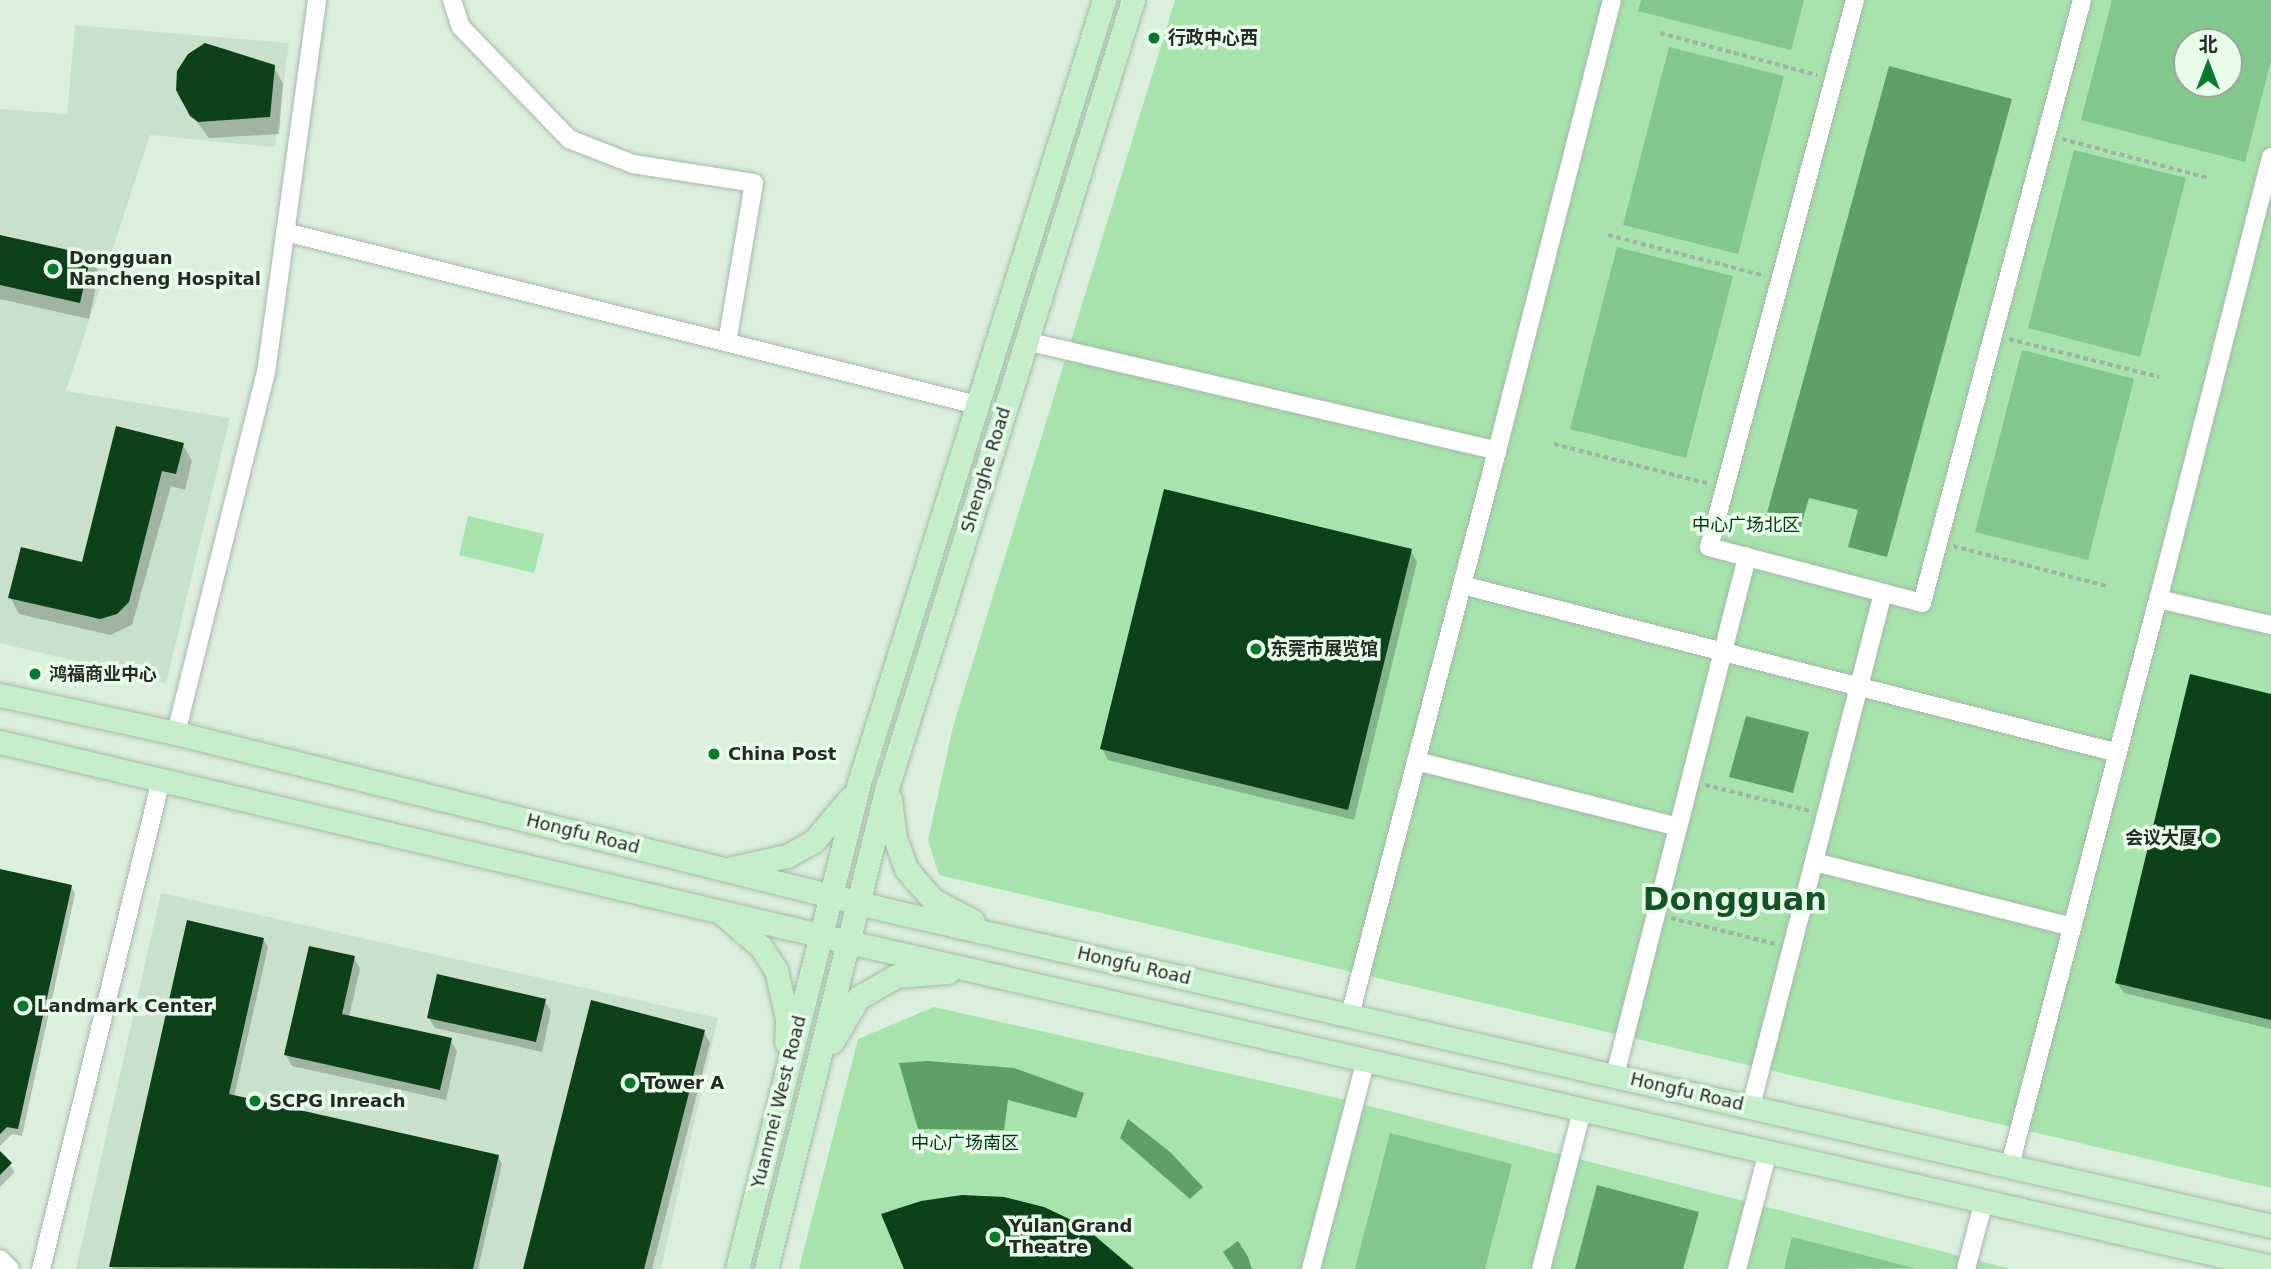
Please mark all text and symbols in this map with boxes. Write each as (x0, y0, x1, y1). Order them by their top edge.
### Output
place label: 行政中心西 (1168, 27, 1258, 49)
north arrow (2173, 28, 2243, 98)
marker: 行政中心西 (1146, 30, 1162, 46)
text: 北 (2198, 33, 2218, 55)
place label: Dongguan Nancheng Hospital (69, 248, 261, 290)
marker: Dongguan Nancheng Hospital (43, 259, 63, 279)
street label: Shenghe Road (957, 405, 1015, 535)
park label: 中心广场北区 (1692, 514, 1800, 536)
place label: 东莞市展览馆 (1270, 638, 1378, 660)
marker: 东莞市展览馆 (1248, 641, 1264, 657)
place label: 鸿福商业中心 (49, 663, 157, 685)
marker: 鸿福商业中心 (27, 666, 43, 682)
place label: China Post (728, 743, 836, 765)
marker: China Post (706, 746, 722, 762)
street label: Hongfu Road (524, 809, 642, 859)
place label: 会议大厦 (2125, 827, 2197, 849)
marker: 会议大厦 (2203, 830, 2219, 846)
district label: Dongguan (1643, 880, 1827, 918)
street label: Hongfu Road (1075, 942, 1193, 990)
place label: Landmark Center (37, 995, 212, 1017)
marker: Landmark Center (15, 998, 31, 1014)
street label: Yuanmei West Road (747, 1013, 811, 1191)
street label: Hongfu Road (1628, 1068, 1746, 1116)
place label: Tower A (644, 1072, 724, 1094)
marker: Tower A (622, 1075, 638, 1091)
place label: SCPG Inreach (269, 1090, 406, 1112)
marker: SCPG Inreach (247, 1093, 263, 1109)
park label: 中心广场南区 (911, 1132, 1019, 1154)
place label: Yulan Grand Theatre (1009, 1216, 1132, 1258)
marker: Yulan Grand Theatre (987, 1229, 1003, 1245)

